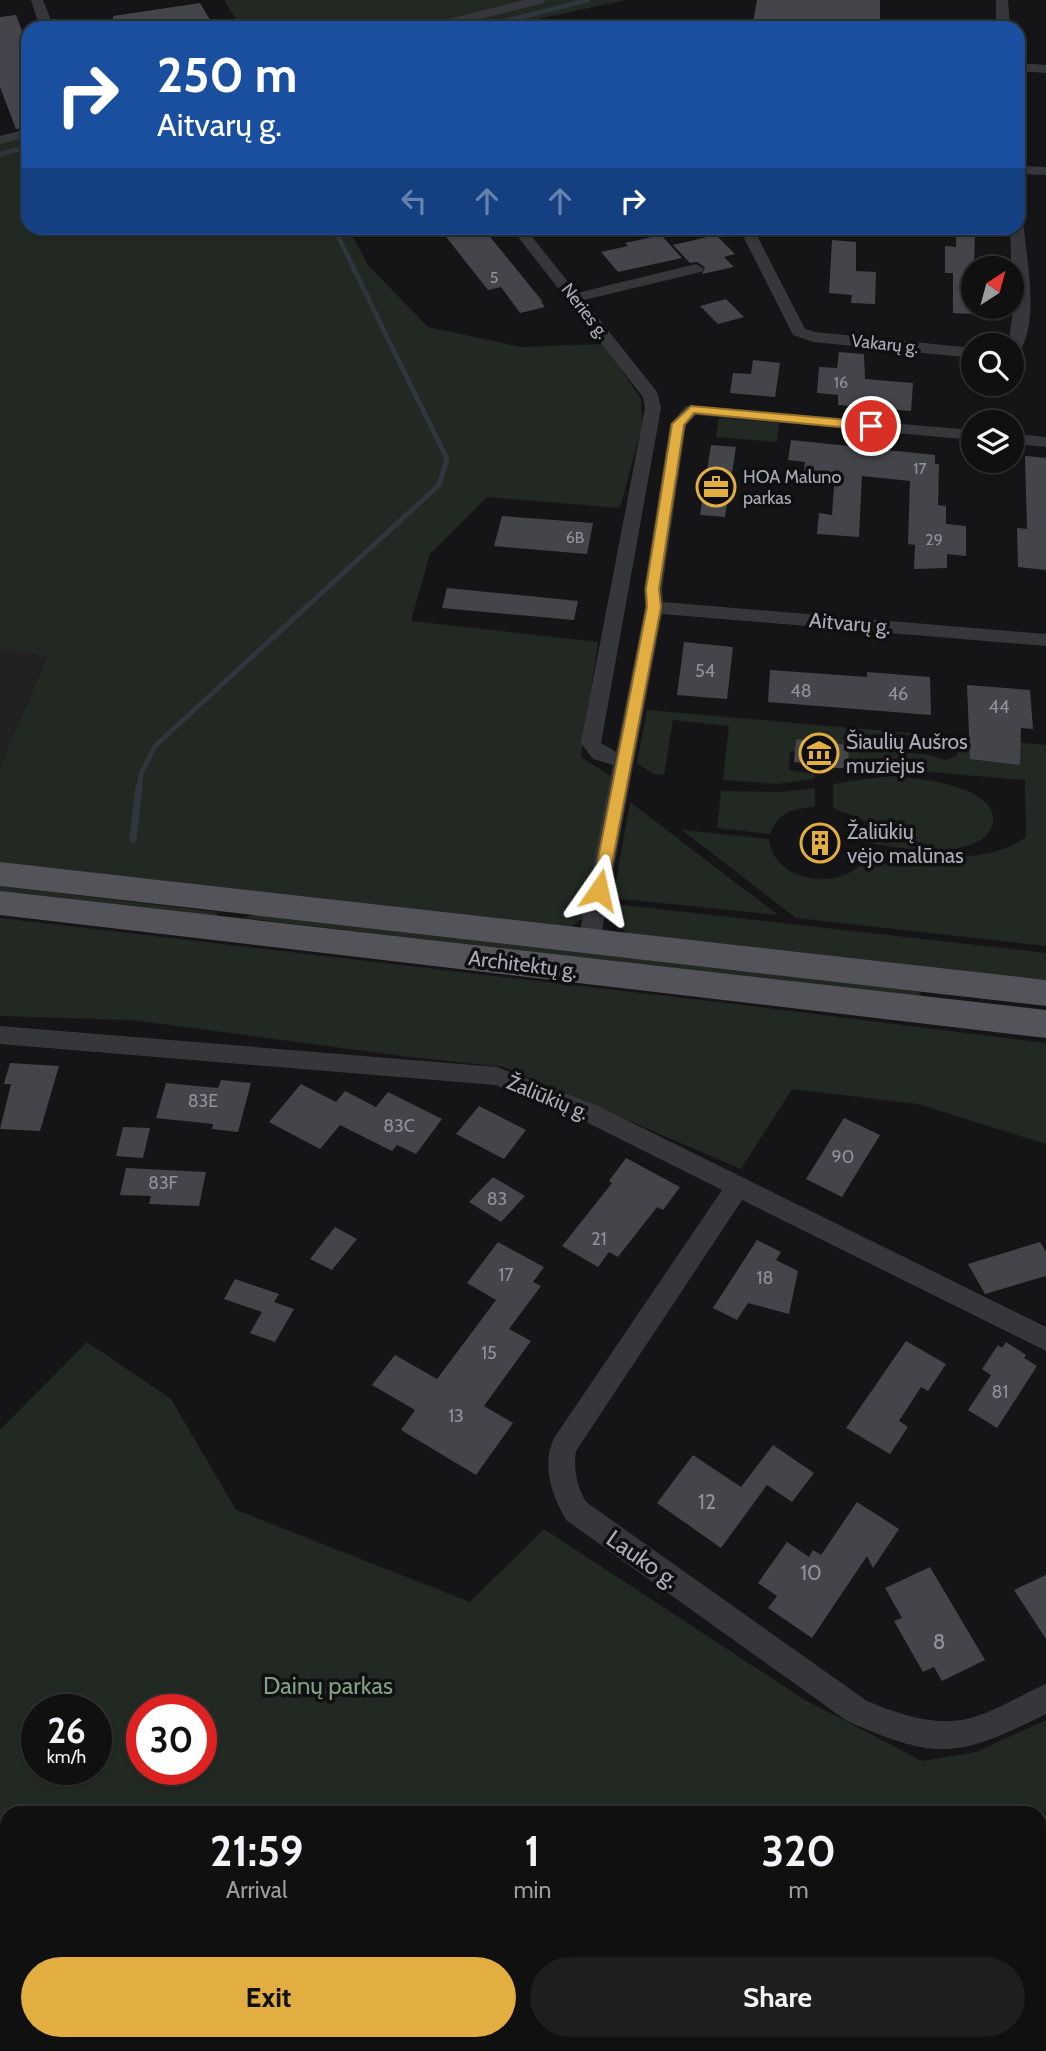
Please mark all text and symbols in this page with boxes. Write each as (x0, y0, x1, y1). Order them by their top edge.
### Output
text: 250 m (157, 45, 297, 104)
icon: right (42, 49, 133, 140)
text: Aitvarų g. (157, 105, 282, 144)
icon: left (395, 182, 433, 220)
icon: ahead (468, 182, 506, 220)
icon: ahead (541, 182, 579, 220)
icon: right (614, 182, 652, 220)
north arrow (961, 256, 1024, 318)
map controls (961, 256, 1024, 473)
house number: 5 (490, 268, 498, 287)
street label: Neries g. (556, 279, 614, 343)
street label: Vakarų g. (850, 330, 920, 358)
button: search (961, 333, 1024, 396)
house number: 16 (834, 373, 848, 392)
pin (841, 396, 901, 456)
icon: arrive (852, 407, 890, 445)
button: layers (961, 410, 1024, 473)
house number: 17 (913, 459, 927, 478)
office icon: HOA Maluno parkas (695, 466, 737, 508)
place label: HOA Maluno parkas (743, 466, 841, 509)
house number: 6B (566, 528, 585, 547)
house number: 29 (925, 530, 943, 549)
street label: Aitvarų g. (808, 607, 892, 639)
house number: 54 (695, 660, 715, 682)
house number: 48 (790, 680, 812, 702)
house number: 46 (888, 683, 908, 705)
house number: 44 (989, 696, 1009, 718)
place label: Šiaulių Aušros muziejus (846, 729, 968, 779)
museum icon: Šiaulių Aušros muziejus (798, 732, 840, 774)
place label: Žaliūkių vėjo malūnas (847, 818, 964, 869)
building icon: Žaliūkių vėjo malūnas (799, 822, 841, 864)
position arrow (562, 853, 636, 927)
street label: Architektų g. (467, 945, 579, 983)
street label: Žaliūkių g. (503, 1068, 593, 1125)
house number: 83E (188, 1090, 218, 1112)
house number: 83C (383, 1115, 415, 1137)
house number: 90 (832, 1146, 854, 1168)
house number: 83F (148, 1172, 179, 1194)
house number: 83 (487, 1188, 507, 1210)
house number: 21 (591, 1228, 607, 1250)
house number: 17 (499, 1264, 513, 1286)
house number: 18 (757, 1267, 773, 1289)
house number: 15 (481, 1342, 497, 1364)
house number: 81 (992, 1381, 1008, 1403)
house number: 13 (448, 1405, 464, 1427)
house number: 12 (698, 1489, 716, 1514)
street label: Lauko g. (601, 1524, 685, 1594)
house number: 10 (800, 1560, 822, 1585)
house number: 8 (933, 1629, 945, 1654)
park label: Dainų parkas (263, 1671, 393, 1700)
speed limit sign: 30 (126, 1694, 217, 1785)
text: 26 (47, 1709, 86, 1752)
text: km/h (47, 1746, 86, 1768)
text: 21:59 (210, 1825, 303, 1877)
text: 1 (525, 1825, 540, 1877)
text: 320 (761, 1825, 836, 1877)
text: Arrival (226, 1876, 287, 1904)
text: min (513, 1876, 551, 1904)
text: m (789, 1876, 809, 1904)
button: Exit (21, 1957, 516, 2037)
button: Share (530, 1957, 1025, 2037)

